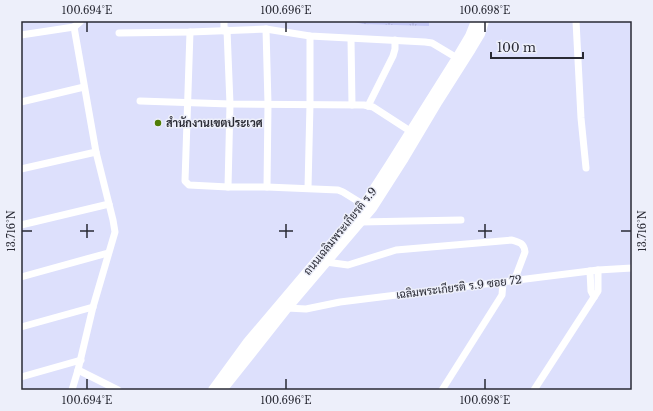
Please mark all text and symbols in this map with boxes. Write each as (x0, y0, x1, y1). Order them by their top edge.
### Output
text: 100.694°E (62, 4, 112, 17)
text: 100.696°E (260, 4, 312, 17)
text: 100.698°E (460, 4, 510, 17)
scale bar (491, 34, 583, 60)
text: 100 m (497, 40, 536, 55)
place label: สำนักงานเขตประเวศ (166, 116, 263, 130)
marker: สำนักงานเขตประเวศ (153, 118, 163, 128)
street label: ถนนเฉลิมพระเกียรติ ร.9 (300, 184, 380, 278)
text: 13.716°N (5, 210, 18, 252)
text: 13.716°N (636, 210, 649, 252)
street label: เฉลิมพระเกียรติ ร.9 ซอย 72 (395, 271, 523, 302)
text: 100.694°E (62, 394, 112, 407)
text: 100.696°E (260, 394, 312, 407)
text: 100.698°E (460, 394, 510, 407)

